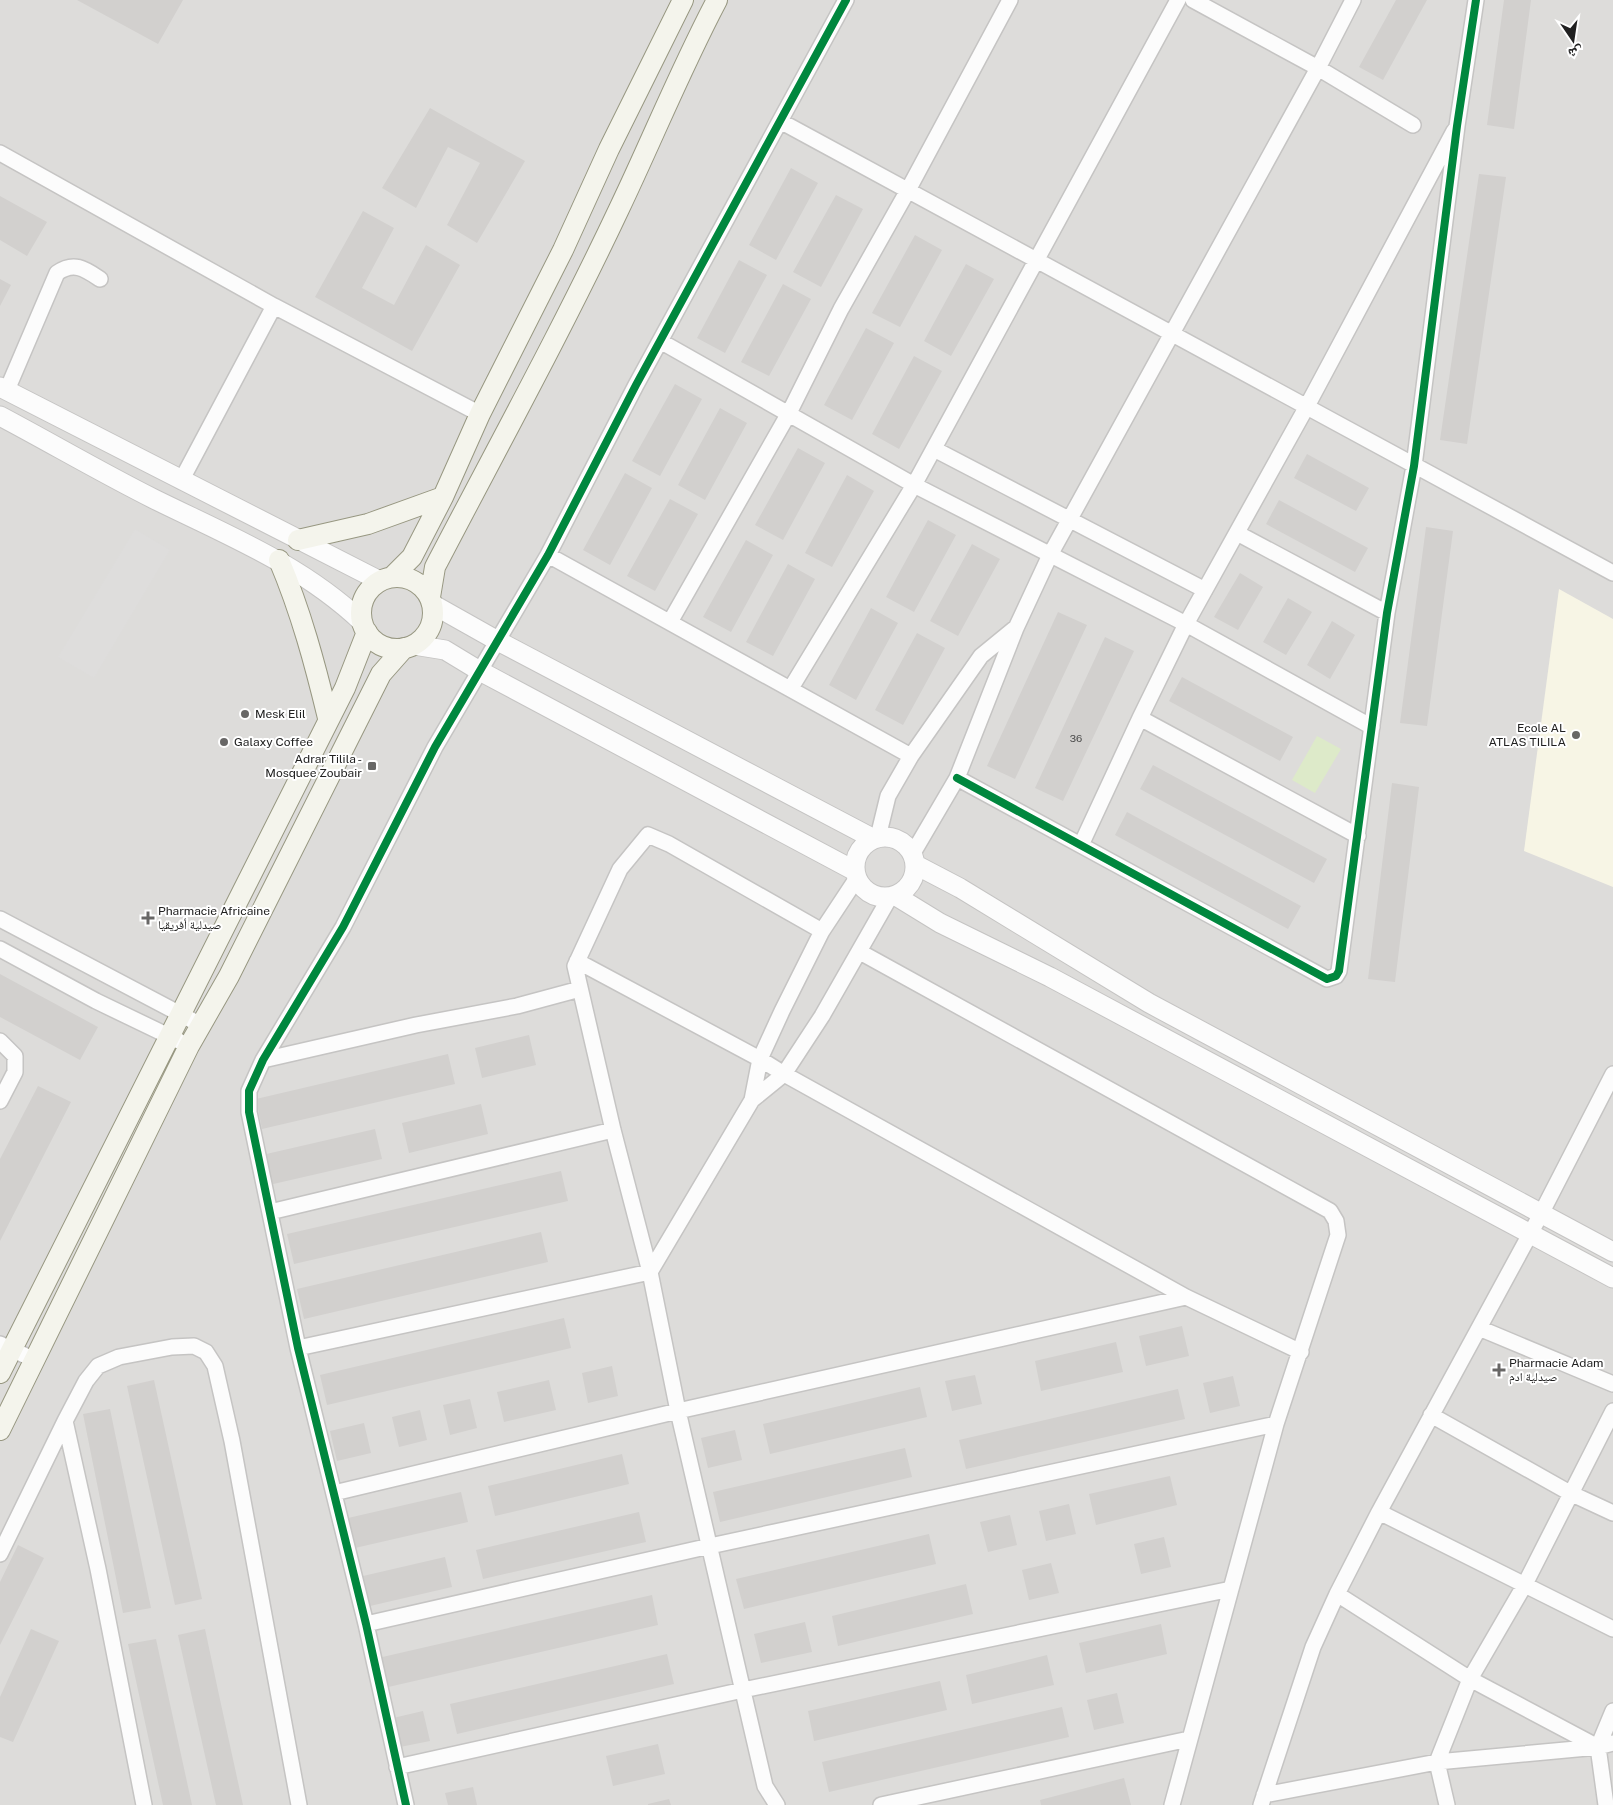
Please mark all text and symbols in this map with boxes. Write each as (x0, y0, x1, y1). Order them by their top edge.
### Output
north arrow (1548, 15, 1598, 65)
text: ش (1567, 42, 1585, 62)
place label: Mesk Elil (255, 707, 306, 721)
marker: Mesk Elil (239, 708, 251, 720)
place label: Ecole AL ATLAS TILILA (1489, 721, 1566, 749)
marker: Ecole AL ATLAS TILILA (1570, 729, 1582, 741)
house number: 36 (1070, 732, 1082, 744)
place label: Galaxy Coffee (234, 735, 313, 749)
marker: Galaxy Coffee (218, 736, 230, 748)
place label: Adrar Tilila - Mosquee Zoubair (265, 752, 362, 780)
marker: Adrar Tilila - Mosquee Zoubair (366, 760, 378, 772)
place label: Pharmacie Africaine صيدلية أفريقيا (158, 904, 270, 932)
marker: Pharmacie Africaine صيدلية أفريقيا (142, 912, 154, 924)
place label: Pharmacie Adam صيدلية ادم (1509, 1356, 1603, 1385)
marker: Pharmacie Adam صيدلية ادم (1493, 1364, 1505, 1376)

